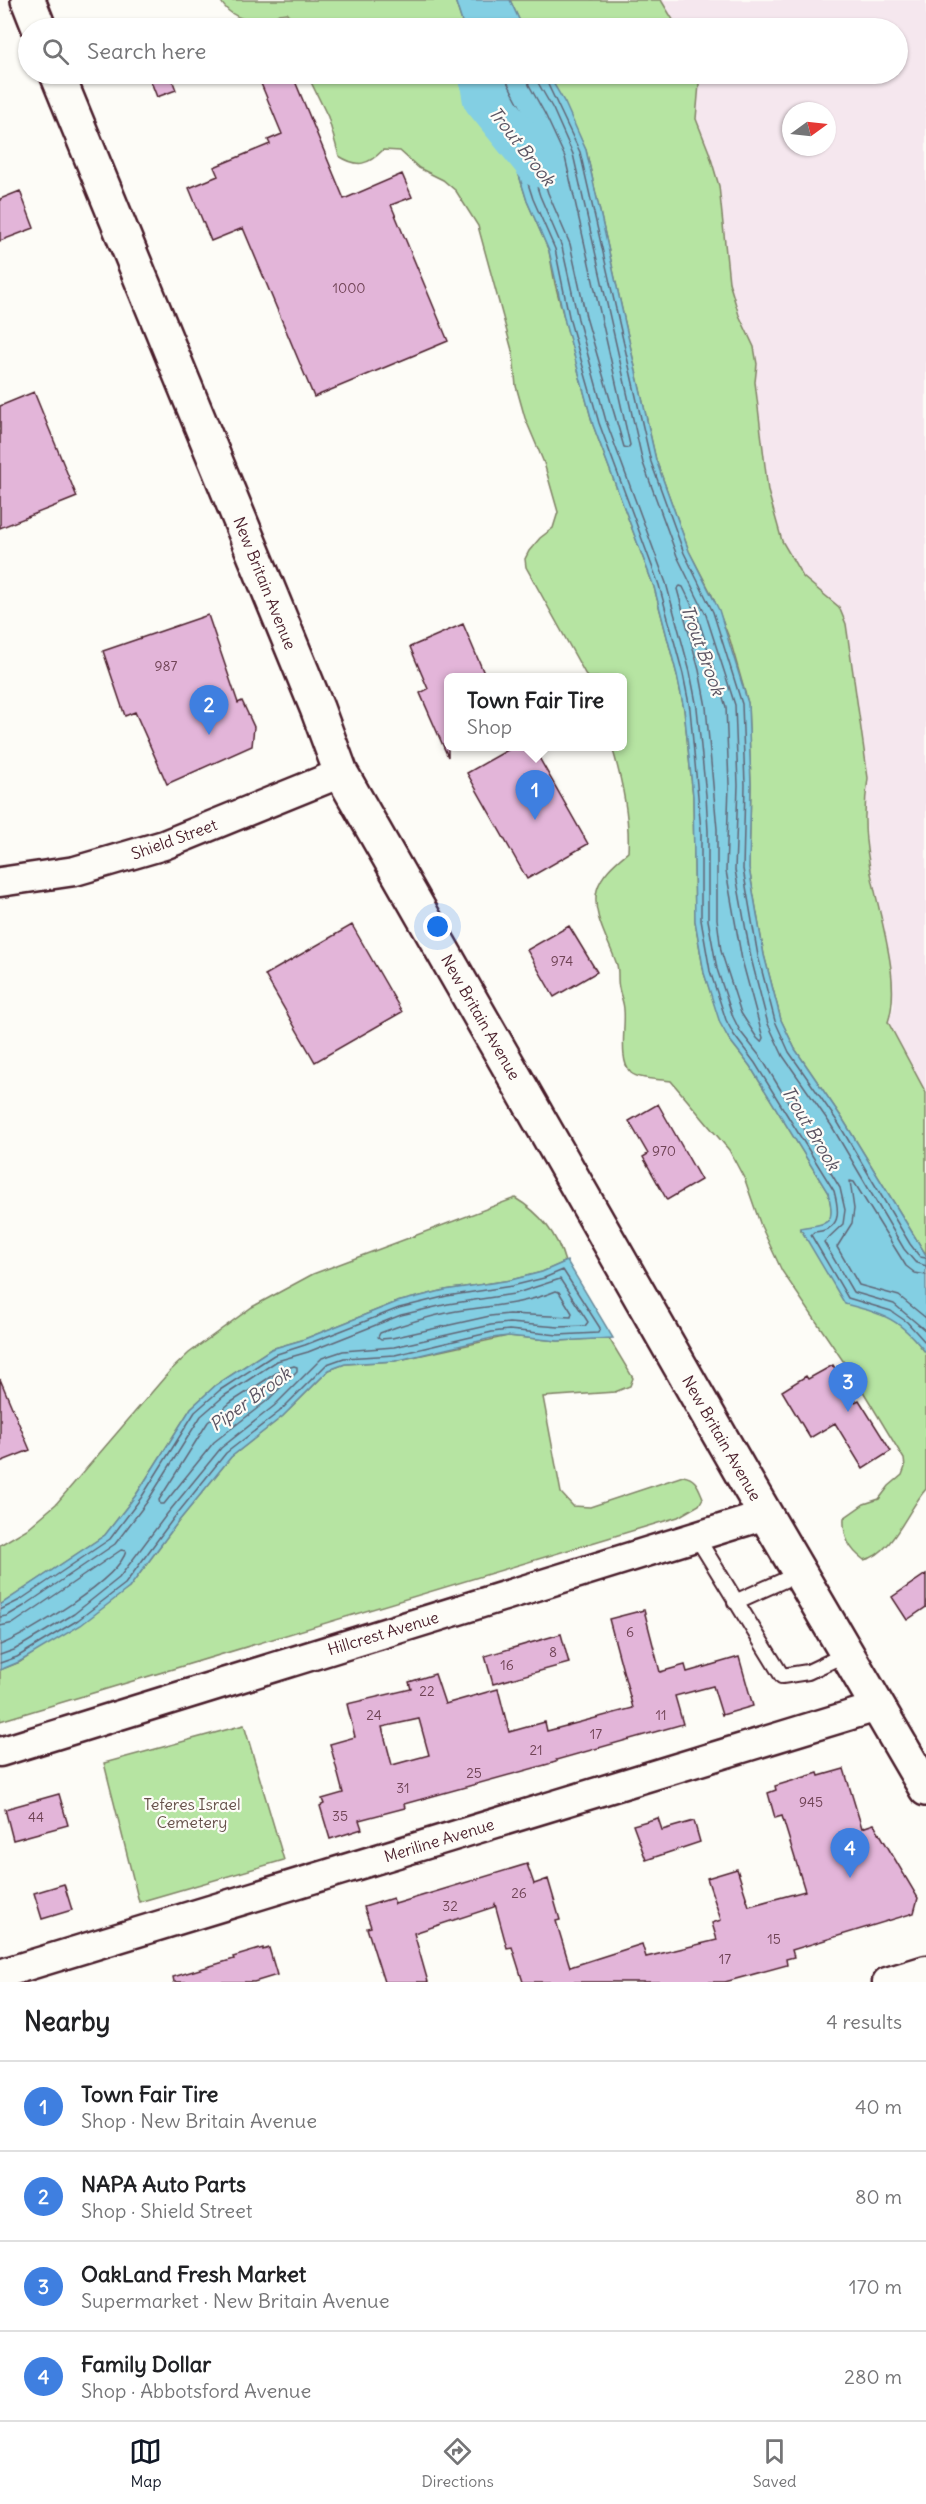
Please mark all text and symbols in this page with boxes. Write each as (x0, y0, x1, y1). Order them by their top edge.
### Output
search box (18, 18, 908, 84)
icon: search (39, 35, 72, 68)
text: Search here (87, 37, 206, 65)
water label: Trout Brook (484, 102, 561, 192)
north arrow (782, 102, 836, 156)
house number: 1000 (332, 279, 366, 297)
street label: New Britain Avenue (229, 514, 301, 652)
water label: Trout Brook (676, 602, 731, 700)
house number: 987 (155, 657, 178, 675)
popup (444, 673, 627, 751)
pin: 2 (190, 686, 228, 735)
text: Town Fair Tire (467, 686, 604, 714)
text: Shop (467, 714, 512, 739)
pin: 1 (516, 770, 554, 820)
street label: Shield Street (128, 814, 220, 864)
your location (423, 912, 452, 941)
street label: New Britain Avenue (437, 951, 525, 1083)
house number: 974 (551, 952, 573, 970)
water label: Trout Brook (777, 1081, 846, 1176)
house number: 970 (652, 1142, 676, 1160)
water label: Piper Brook (205, 1361, 297, 1436)
pin: 3 (828, 1362, 868, 1412)
street label: New Britain Avenue (678, 1372, 766, 1504)
street label: Hillcrest Avenue (325, 1607, 441, 1659)
house number: 6 (626, 1623, 634, 1641)
house number: 8 (549, 1643, 557, 1661)
house number: 16 (500, 1656, 514, 1674)
house number: 22 (419, 1682, 435, 1700)
house number: 24 (366, 1706, 382, 1724)
house number: 11 (655, 1706, 667, 1724)
house number: 17 (590, 1725, 602, 1743)
house number: 21 (529, 1741, 543, 1759)
house number: 25 (466, 1764, 482, 1782)
house number: 31 (396, 1779, 410, 1797)
house number: 945 (799, 1793, 823, 1811)
park label: Teferes Israel Cemetery (144, 1794, 240, 1832)
house number: 35 (332, 1807, 348, 1825)
house number: 44 (28, 1808, 44, 1826)
street label: Meriline Avenue (382, 1814, 496, 1866)
pin: 4 (830, 1828, 870, 1878)
house number: 26 (511, 1884, 527, 1902)
house number: 32 (442, 1897, 458, 1915)
house number: 15 (767, 1930, 781, 1948)
house number: 17 (719, 1950, 731, 1968)
text: Nearby (24, 2005, 110, 2038)
text: 4 results (826, 2009, 902, 2034)
text: Town Fair Tire (81, 2080, 218, 2108)
text: 1 (40, 2094, 47, 2119)
text: 40 m (855, 2094, 902, 2119)
text: Shop · New Britain Avenue (81, 2108, 317, 2133)
text: NAPA Auto Parts (81, 2170, 246, 2198)
text: 2 (38, 2184, 49, 2209)
text: 80 m (855, 2184, 902, 2209)
text: Shop · Shield Street (81, 2198, 253, 2223)
text: OakLand Fresh Market (81, 2260, 306, 2288)
text: 3 (38, 2274, 49, 2299)
text: 170 m (849, 2274, 902, 2299)
text: Supermarket · New Britain Avenue (81, 2288, 389, 2313)
text: Family Dollar (81, 2350, 211, 2378)
text: 4 (38, 2364, 49, 2389)
text: 280 m (844, 2364, 902, 2389)
text: Shop · Abbotsford Avenue (81, 2378, 311, 2403)
tab: Map (129, 2435, 162, 2491)
tab: Directions (421, 2435, 494, 2491)
tab: Saved (753, 2435, 797, 2491)

